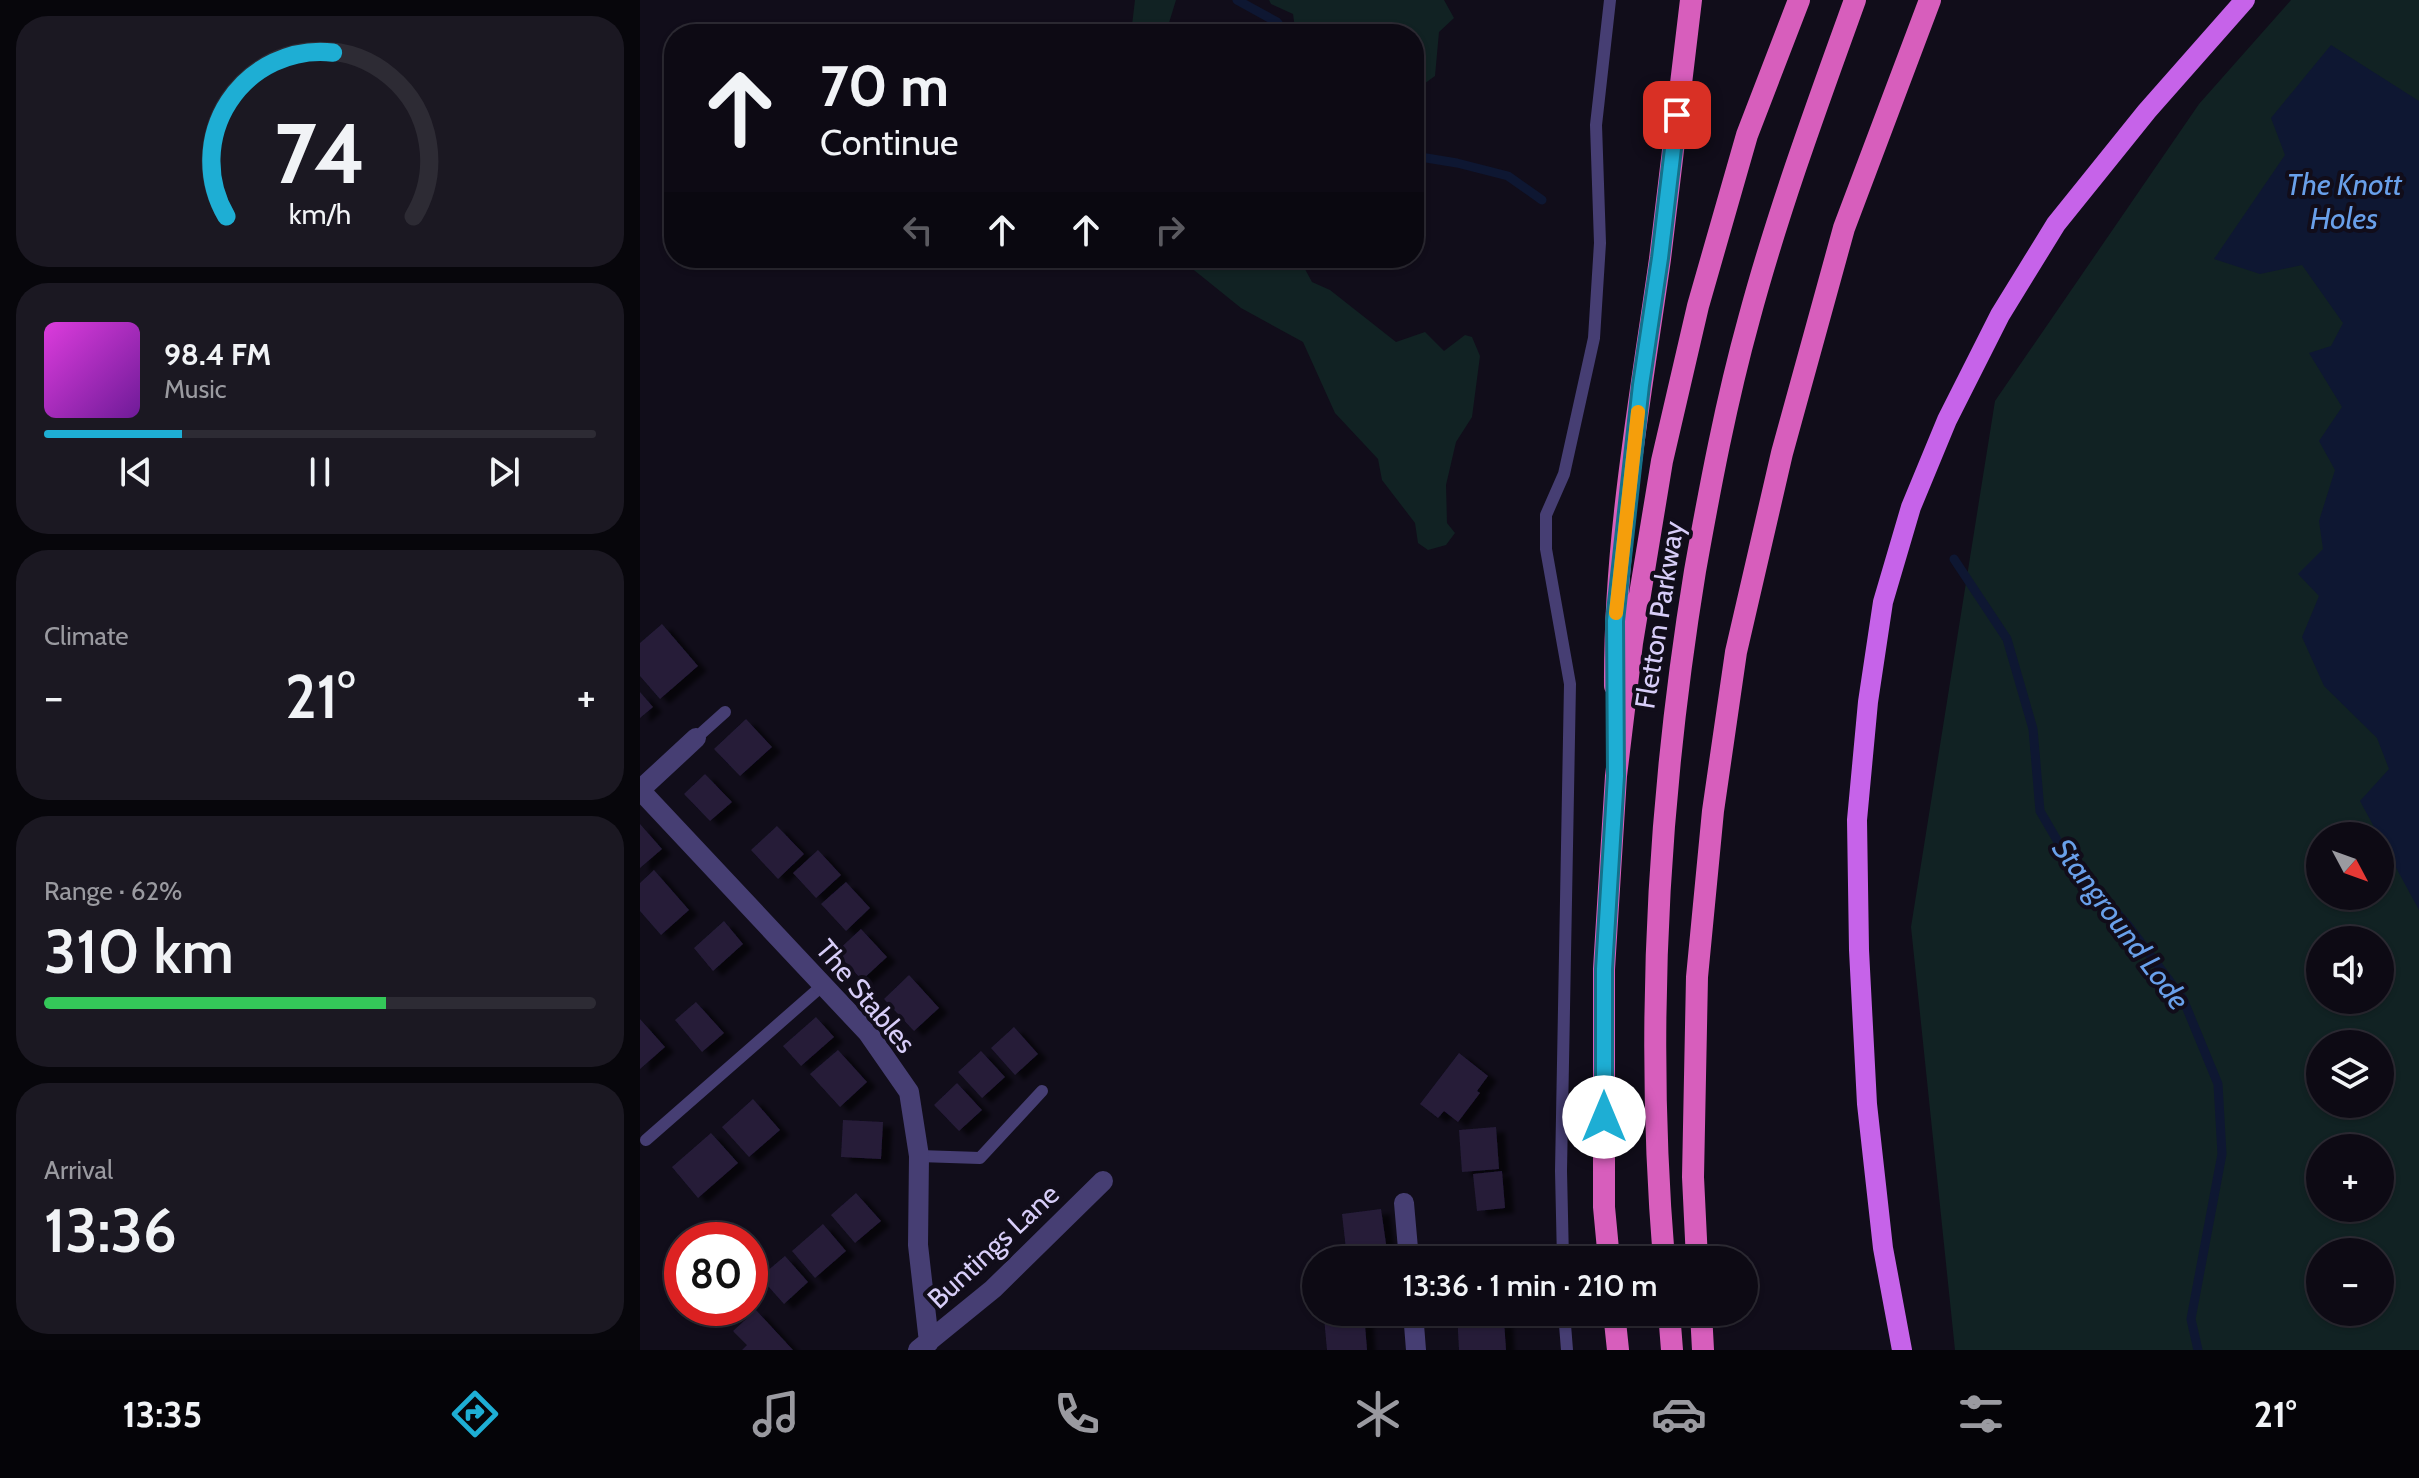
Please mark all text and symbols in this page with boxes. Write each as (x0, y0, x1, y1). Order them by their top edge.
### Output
text: 70 m (820, 52, 949, 120)
icon: ahead (688, 56, 792, 160)
pin (1643, 81, 1711, 149)
icon: arrive (1655, 93, 1699, 137)
text: 74 (274, 103, 366, 204)
text: Continue (820, 120, 959, 164)
water label: The Knott Holes (2286, 166, 2403, 237)
text: km/h (289, 197, 351, 232)
icon: left (896, 208, 940, 252)
icon: ahead (980, 208, 1024, 252)
icon: ahead (1064, 208, 1108, 252)
icon: right (1148, 208, 1192, 252)
text: 98.4 FM (164, 336, 271, 373)
text: Music (164, 373, 227, 405)
icon: previous (114, 450, 158, 494)
icon: pause (298, 450, 342, 494)
icon: next (482, 450, 526, 494)
street label: Fletton Parkway (1627, 519, 1691, 711)
text: Climate (44, 620, 129, 652)
text: 21° (285, 660, 355, 733)
text: − (44, 670, 63, 723)
text: + (577, 670, 596, 723)
north arrow (2306, 822, 2394, 910)
map controls (2306, 822, 2394, 1326)
water label: Stanground Lode (2045, 831, 2198, 1017)
text: Range · 62% (44, 875, 182, 907)
text: 310 km (44, 915, 234, 988)
button: sound (2306, 926, 2394, 1014)
street label: The Stables (809, 932, 923, 1060)
button: layers (2306, 1030, 2394, 1118)
position arrow (1562, 1075, 1646, 1159)
button: + (2306, 1134, 2394, 1222)
text: Arrival (44, 1154, 113, 1186)
street label: Buntings Lane (920, 1177, 1066, 1315)
text: 13:36 (44, 1194, 177, 1267)
speed limit sign: 80 (664, 1222, 768, 1326)
button: − (2306, 1238, 2394, 1326)
text: 13:36 · 1 min · 210 m (1403, 1267, 1657, 1304)
icon: directions (447, 1386, 503, 1442)
icon: music (748, 1386, 804, 1442)
icon: phone (1049, 1386, 1105, 1442)
icon: climate (1350, 1386, 1406, 1442)
icon: car (1651, 1386, 1707, 1442)
icon: filters (1953, 1386, 2009, 1442)
text: 13:35 (123, 1392, 202, 1436)
text: 21° (2254, 1392, 2296, 1436)

